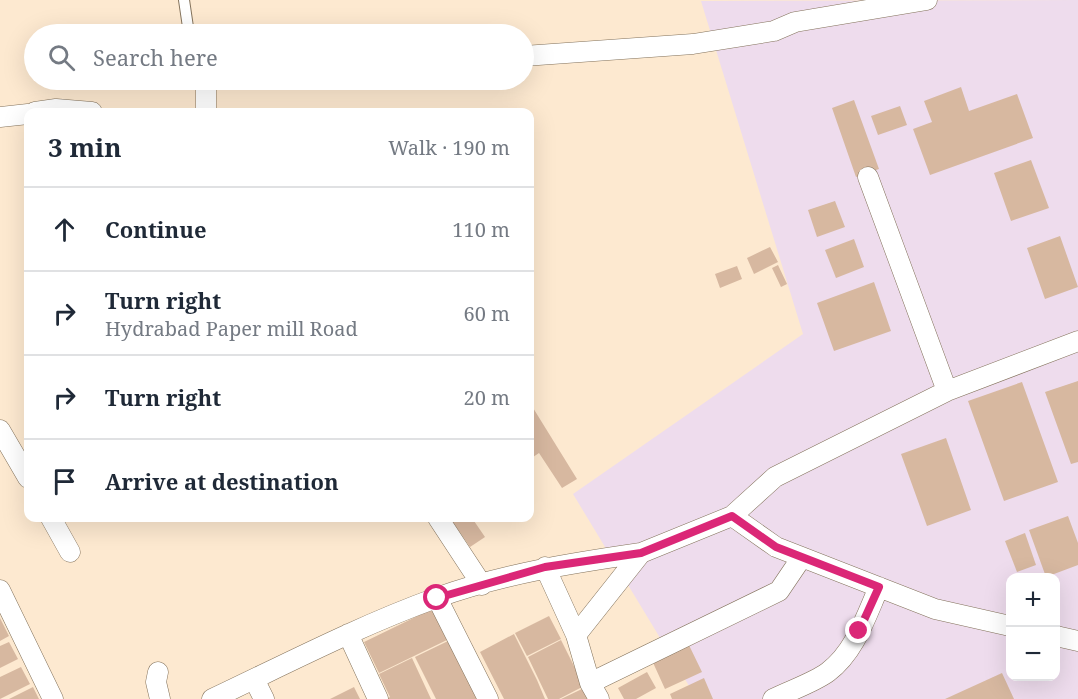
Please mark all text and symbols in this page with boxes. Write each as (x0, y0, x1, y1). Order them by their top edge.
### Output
search box (24, 24, 534, 90)
icon: search (45, 41, 78, 74)
text: Search here (93, 42, 218, 72)
text: 3 min (48, 129, 122, 165)
text: Walk · 190 m (388, 134, 510, 161)
icon: ahead (48, 213, 81, 246)
text: Continue (105, 214, 207, 244)
text: 110 m (452, 216, 510, 243)
text: Turn right (105, 285, 221, 315)
icon: right (48, 297, 81, 330)
text: 60 m (464, 300, 510, 327)
text: Hydrabad Paper mill Road (105, 315, 358, 342)
icon: right (48, 381, 81, 414)
text: Turn right (105, 382, 221, 412)
text: 20 m (464, 384, 510, 411)
icon: arrive (48, 465, 81, 498)
text: Arrive at destination (105, 466, 339, 496)
map controls (1006, 573, 1060, 681)
button: + (1006, 573, 1060, 627)
route start (423, 584, 449, 610)
route end (845, 617, 871, 643)
button: − (1006, 627, 1060, 681)

